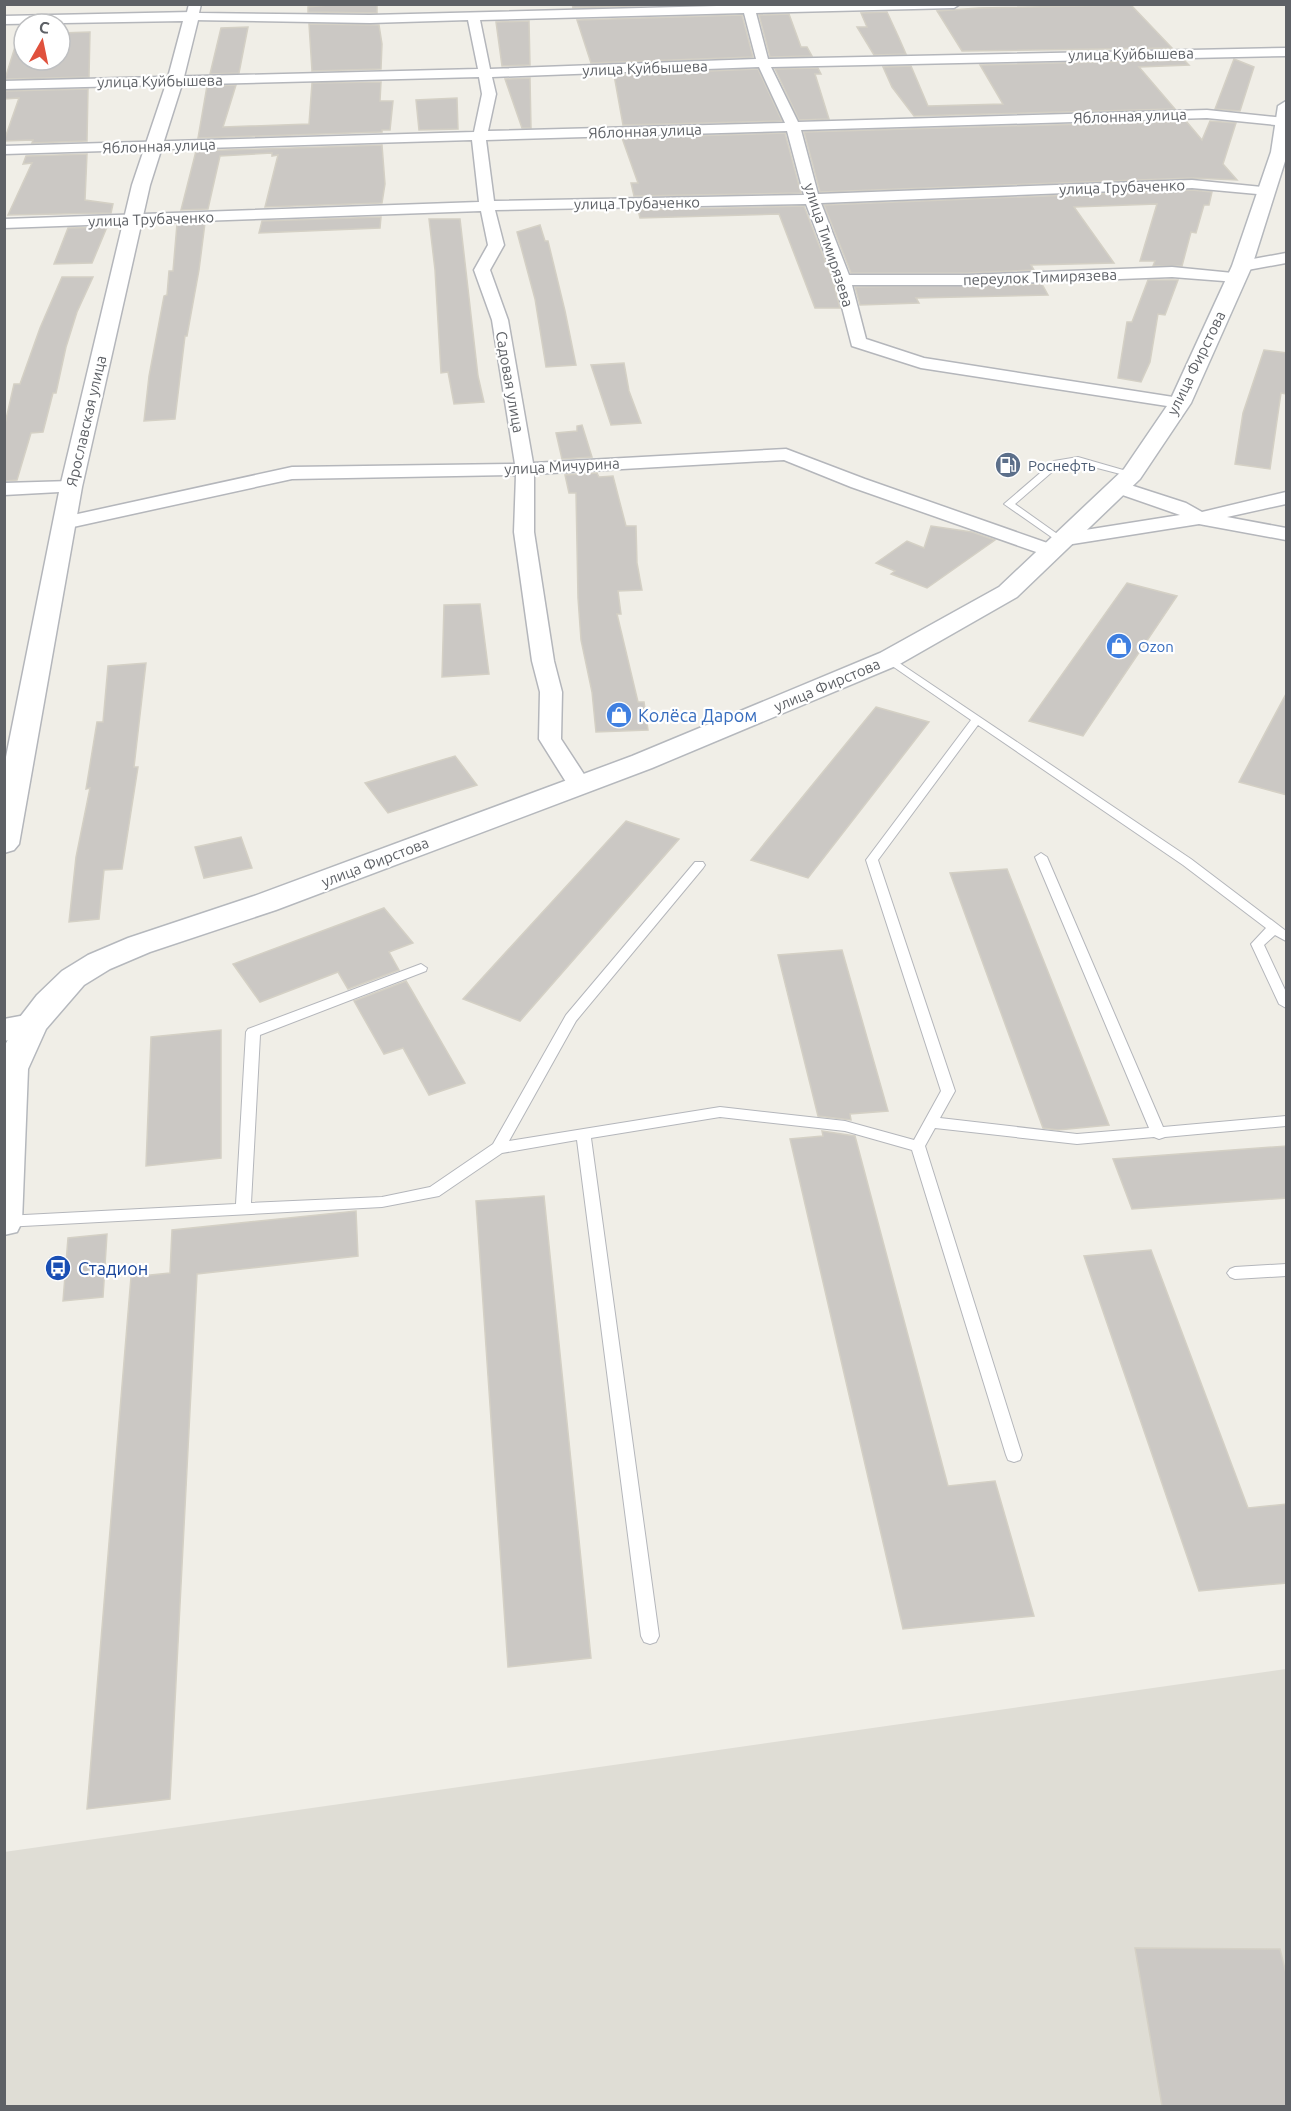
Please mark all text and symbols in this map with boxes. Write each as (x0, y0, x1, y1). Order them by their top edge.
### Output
north arrow (12, 12, 72, 72)
text: С (38, 17, 51, 37)
street label: улица Куйбышева (1068, 44, 1194, 64)
street label: улица Куйбышева (582, 57, 708, 79)
street label: улица Куйбышева (97, 71, 223, 91)
street label: Яблонная улица (1073, 106, 1187, 126)
street label: Яблонная улица (588, 121, 702, 141)
street label: Яблонная улица (102, 136, 216, 156)
street label: улица Трубаченко (1059, 176, 1185, 198)
street label: улица Тимирязева (801, 181, 857, 309)
street label: улица Трубаченко (574, 193, 700, 213)
street label: улица Трубаченко (88, 208, 214, 230)
street label: переулок Тимирязева (963, 266, 1117, 288)
street label: улица Фирстова (1163, 308, 1229, 418)
street label: Садовая улица (493, 330, 527, 434)
street label: Ярославская улица (63, 354, 109, 488)
fuel station icon: Роснефть (993, 450, 1023, 480)
street label: улица Мичурина (504, 454, 620, 478)
place label: Роснефть (1028, 457, 1096, 474)
shop icon: Ozon (1104, 631, 1134, 661)
place label: Ozon (1138, 638, 1174, 655)
street label: улица Фирстова (771, 655, 883, 715)
shop icon: Колёса Даром (604, 700, 634, 730)
place label: Колёса Даром (638, 705, 757, 725)
street label: улица Фирстова (319, 834, 431, 890)
bus stop icon: Стадион (43, 1253, 73, 1283)
place label: Стадион (78, 1258, 148, 1278)

